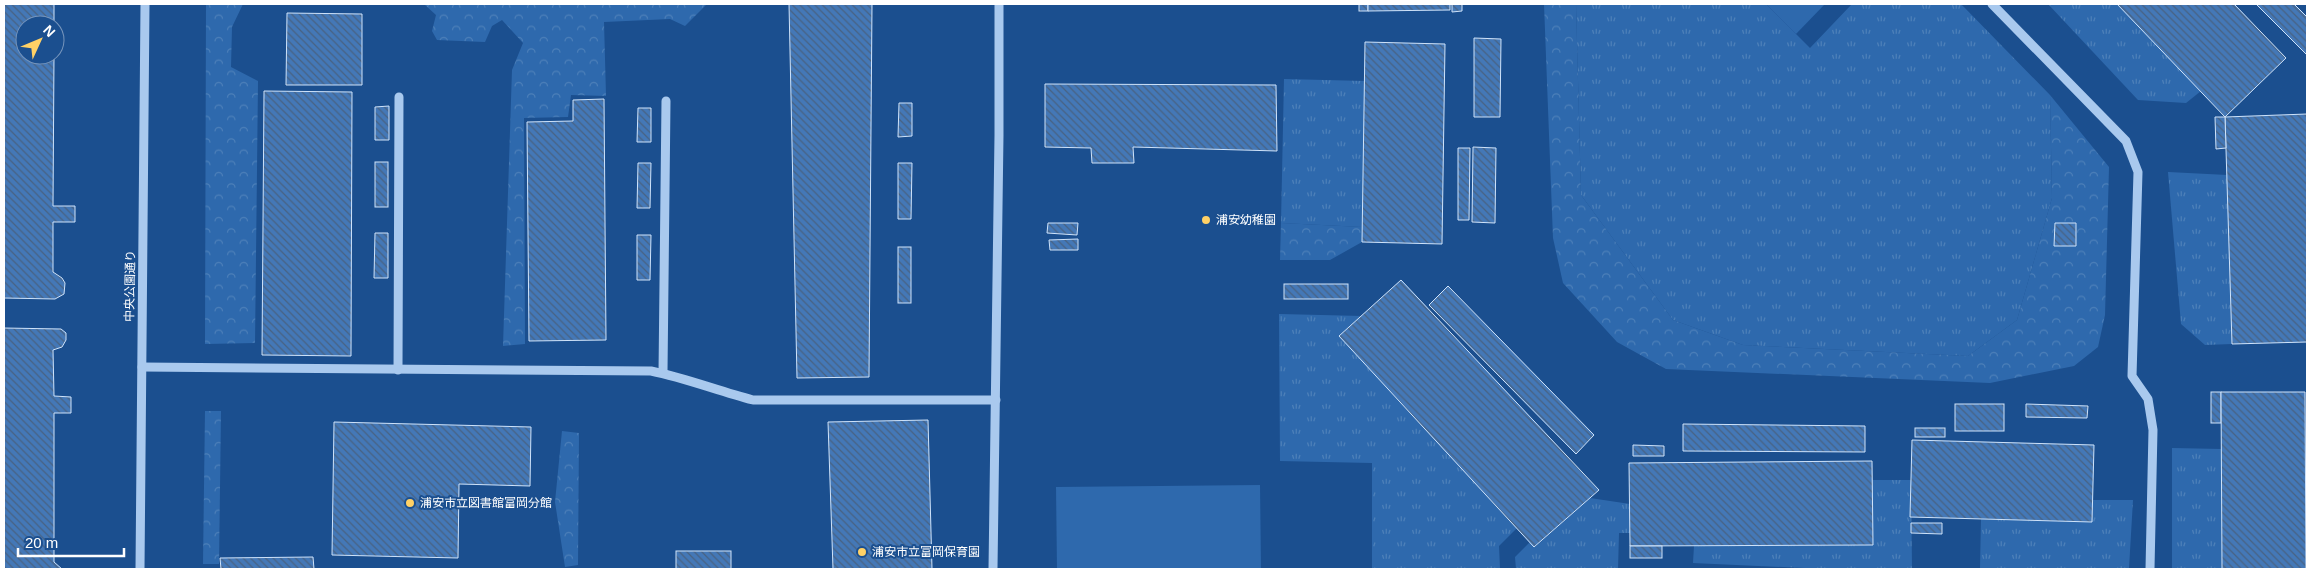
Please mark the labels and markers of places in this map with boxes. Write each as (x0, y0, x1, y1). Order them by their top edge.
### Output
place label: 浦安幼稚園 (1216, 213, 1276, 227)
marker: 浦安幼稚園 (1200, 214, 1212, 226)
place label: 浦安市立図書館富岡分館 (420, 496, 552, 510)
marker: 浦安市立図書館富岡分館 (404, 497, 416, 509)
place label: 浦安市立富岡保育園 (872, 545, 980, 559)
marker: 浦安市立富岡保育園 (856, 546, 868, 558)

